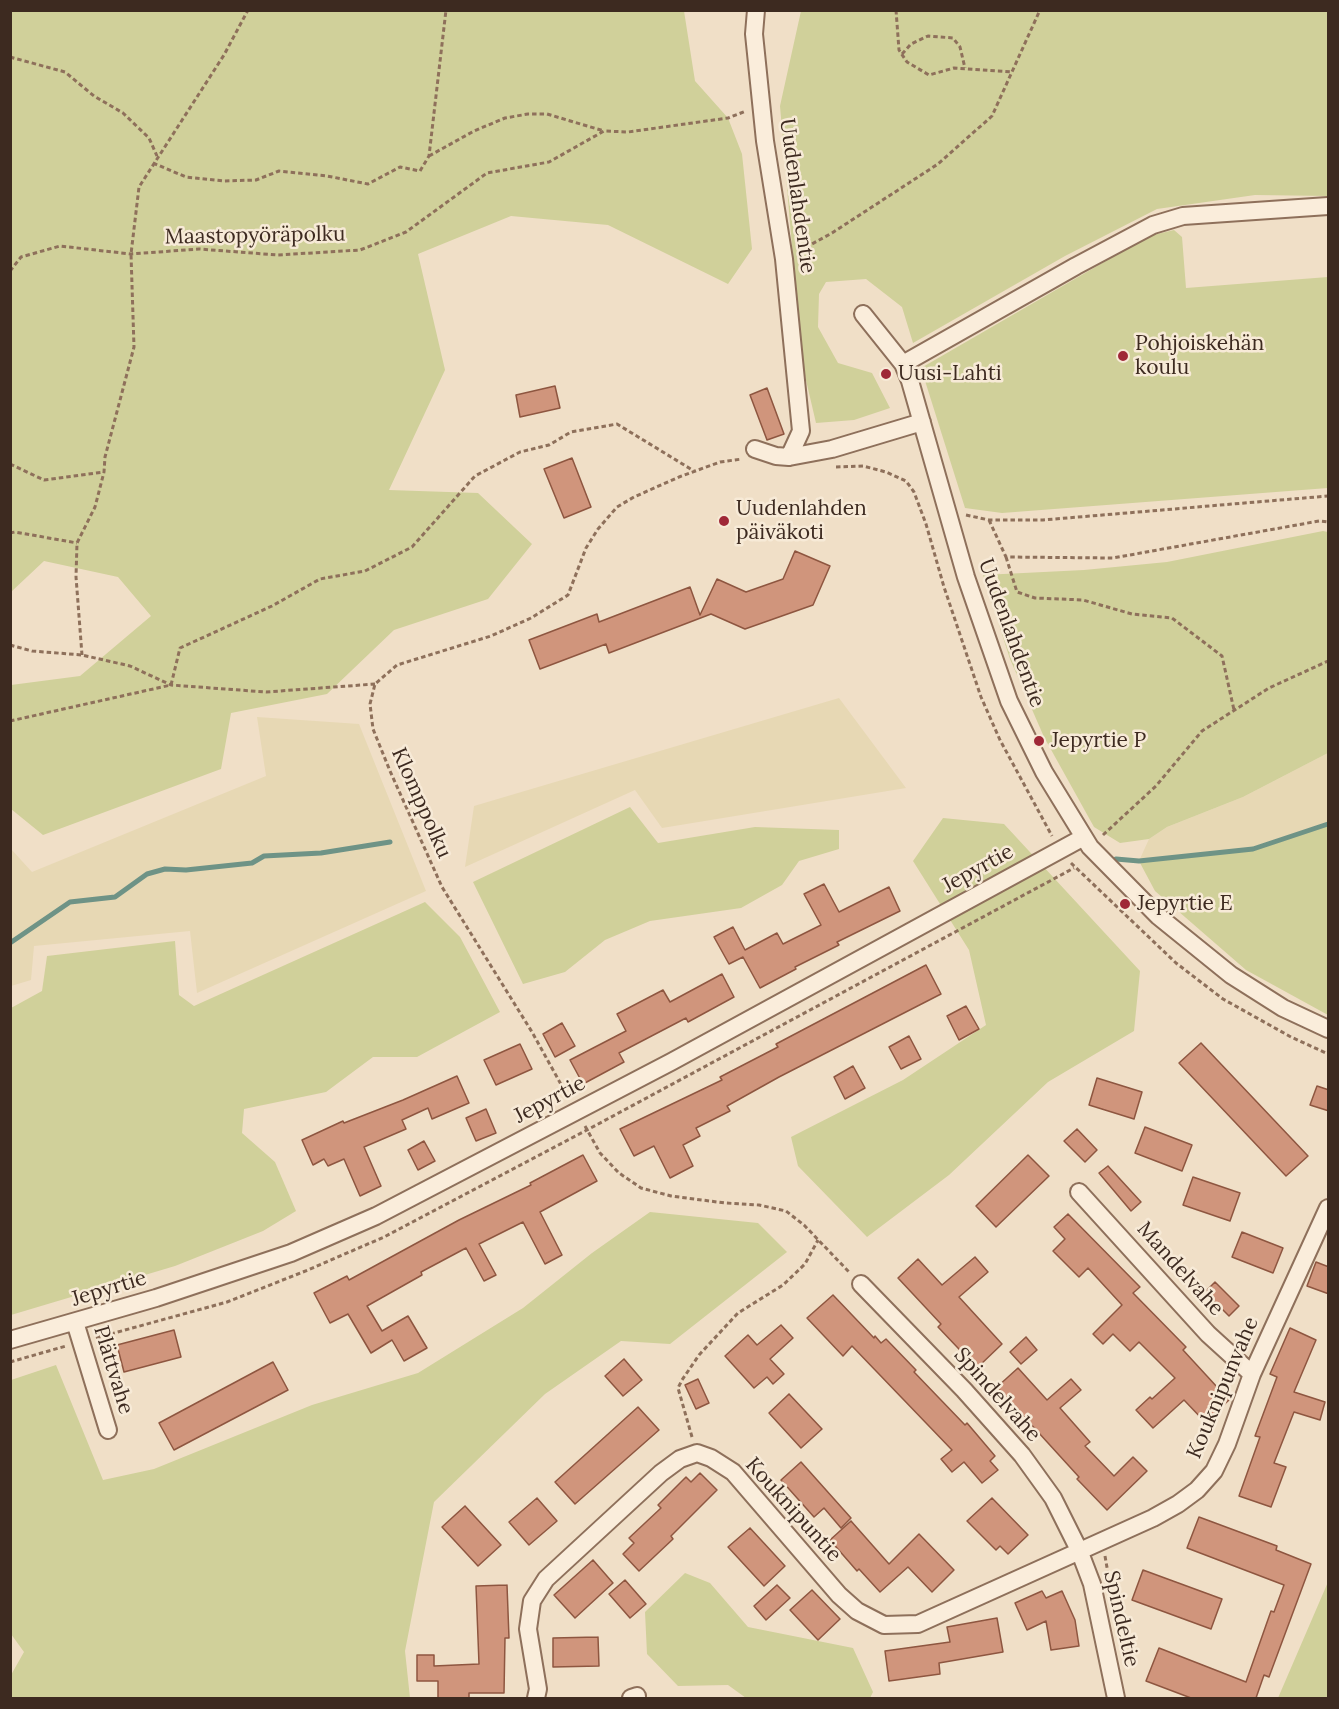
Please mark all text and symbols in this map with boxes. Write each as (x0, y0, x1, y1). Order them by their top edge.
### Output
street label: Uudenlahdentie (774, 117, 820, 275)
street label: Maastopyöräpolku (164, 222, 346, 250)
place label: Pohjoiskehän koulu (1135, 331, 1264, 381)
marker: Pohjoiskehän koulu (1116, 349, 1130, 363)
place label: Uusi-Lahti (898, 361, 1002, 387)
marker: Uusi-Lahti (879, 367, 893, 381)
place label: Uudenlahden päiväkoti (736, 496, 867, 546)
marker: Uudenlahden päiväkoti (717, 514, 731, 528)
street label: Uudenlahdentie (972, 555, 1050, 711)
place label: Jepyrtie P (1051, 728, 1146, 754)
marker: Jepyrtie P (1032, 734, 1046, 748)
street label: Klomppolku (385, 744, 457, 862)
street label: Jepyrtie (938, 839, 1018, 899)
place label: Jepyrtie E (1137, 891, 1233, 917)
marker: Jepyrtie E (1118, 897, 1132, 911)
street label: Jepyrtie (510, 1071, 590, 1129)
street label: Mandelvahe (1131, 1217, 1229, 1321)
street label: Jepyrtie (68, 1266, 150, 1312)
street label: Kouknipunvahe (1182, 1313, 1264, 1463)
street label: Plättvahe (88, 1323, 138, 1417)
street label: Spindelvahe (948, 1343, 1046, 1447)
street label: Kouknipuntie (740, 1453, 846, 1567)
street label: Spindeltie (1098, 1568, 1144, 1670)

